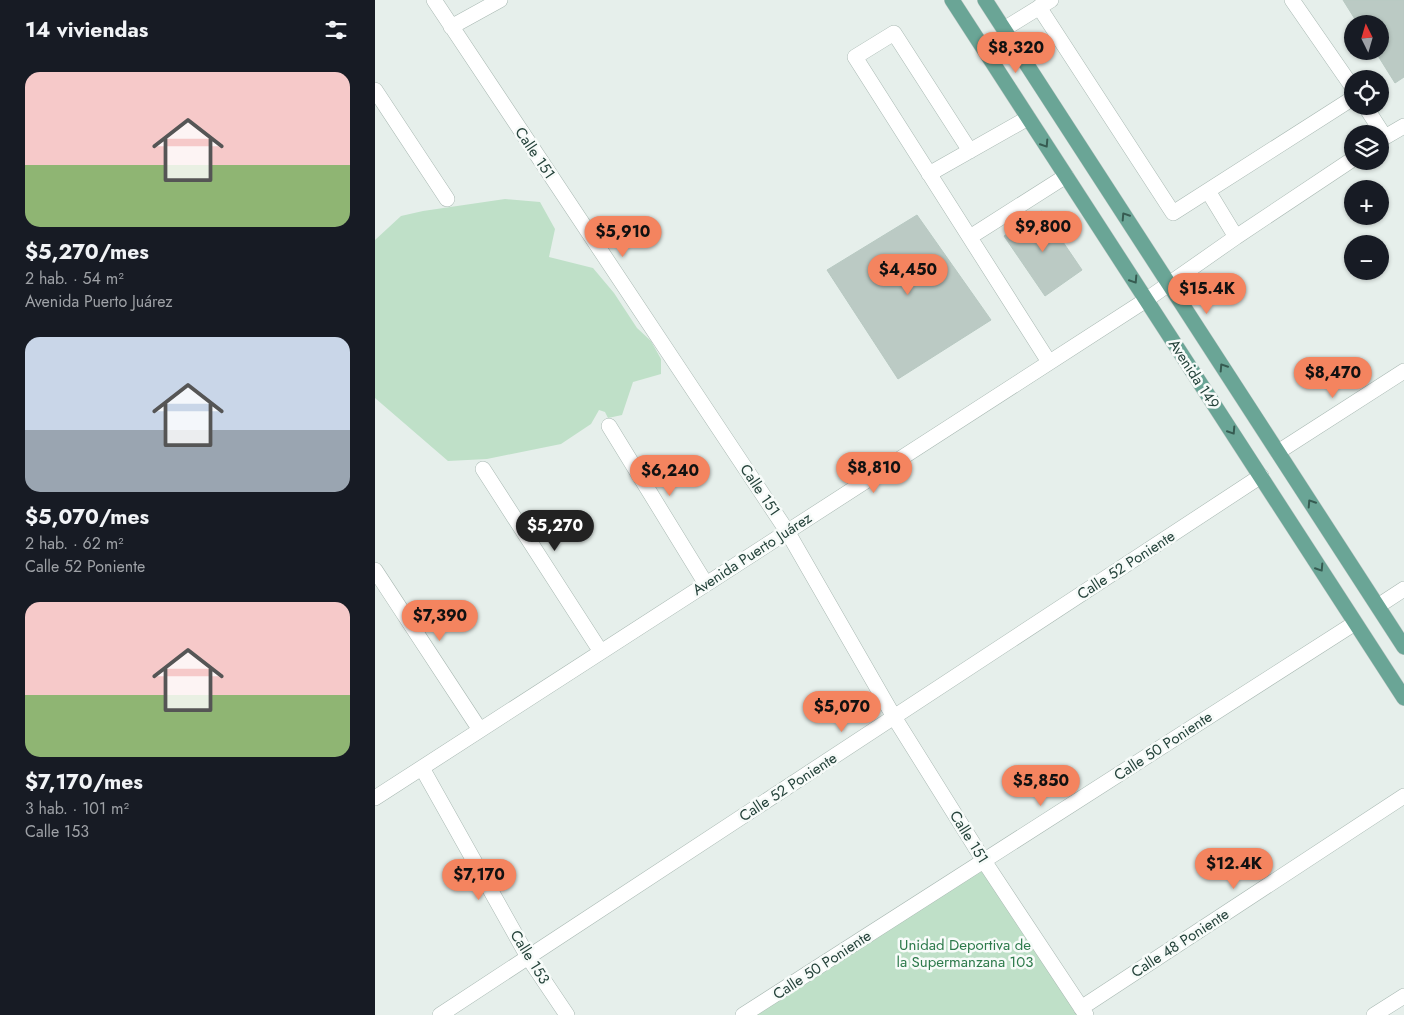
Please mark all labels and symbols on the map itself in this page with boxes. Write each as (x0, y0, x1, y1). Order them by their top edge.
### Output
north arrow (1344, 15, 1389, 60)
pin: $8,320 (975, 32, 1057, 74)
street label: Calle 151 (510, 123, 560, 183)
one-way arrow (1039, 138, 1048, 147)
pin: $9,800 (1002, 210, 1084, 253)
one-way arrow (1121, 212, 1131, 221)
pin: $5,910 (582, 216, 664, 258)
pin: $4,450 (867, 254, 949, 296)
pin: $15.4K (1166, 272, 1248, 315)
one-way arrow (1127, 275, 1137, 284)
street label: Avenida 149 (1163, 335, 1225, 413)
pin: $8,470 (1292, 356, 1374, 399)
one-way arrow (1219, 363, 1229, 372)
one-way arrow (1225, 426, 1235, 435)
pin: $8,810 (833, 452, 915, 494)
pin: $6,240 (629, 454, 711, 497)
street label: Calle 151 (735, 460, 785, 520)
one-way arrow (1308, 499, 1317, 509)
street label: Avenida Puerto Juárez (688, 507, 816, 601)
pin: $5,270 (514, 510, 596, 552)
street label: Calle 52 Poniente (1073, 525, 1180, 605)
one-way arrow (1314, 562, 1323, 571)
pin: $7,390 (399, 600, 481, 642)
pin: $5,070 (801, 690, 883, 733)
street label: Calle 50 Poniente (1110, 706, 1217, 786)
street label: Calle 52 Poniente (735, 747, 842, 827)
pin: $5,850 (1000, 764, 1082, 807)
street label: Calle 151 (944, 806, 994, 868)
pin: $12.4K (1193, 848, 1275, 890)
pin: $7,170 (438, 858, 520, 901)
street label: Calle 48 Poniente (1127, 903, 1233, 983)
street label: Calle 50 Poniente (769, 925, 876, 1005)
street label: Calle 153 (505, 926, 555, 988)
park label: Unidad Deportiva de la Supermanzana 103 (896, 934, 1034, 973)

